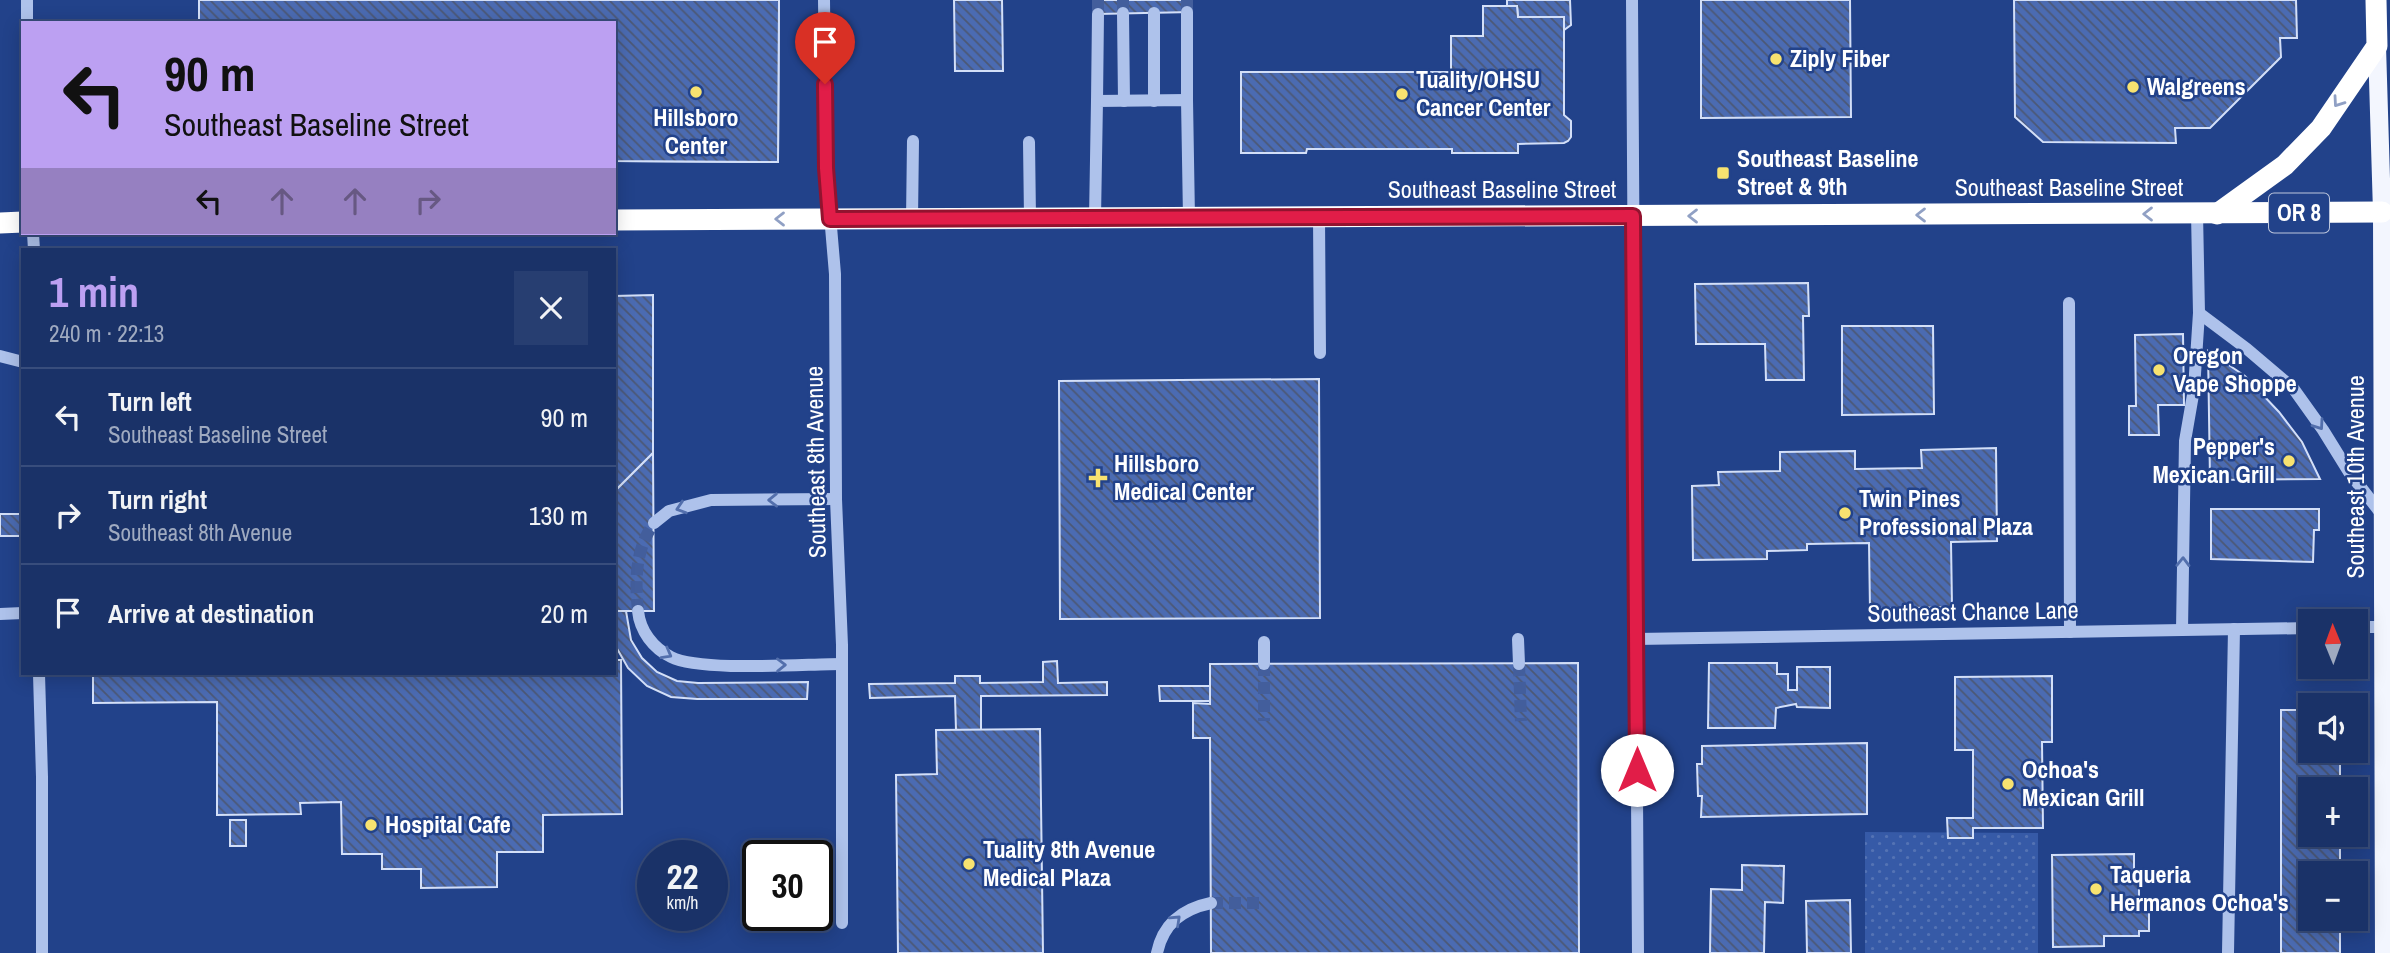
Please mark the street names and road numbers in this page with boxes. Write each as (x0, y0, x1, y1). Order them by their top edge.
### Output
street label: Southeast Baseline Street (1955, 171, 2184, 203)
street label: Southeast Baseline Street (1388, 173, 1617, 205)
road number: OR 8 (2269, 194, 2329, 232)
street label: Southeast 8th Avenue (797, 366, 833, 558)
street label: Southeast 10th Avenue (2339, 375, 2371, 579)
street label: Southeast Chance Lane (1867, 593, 2079, 629)

